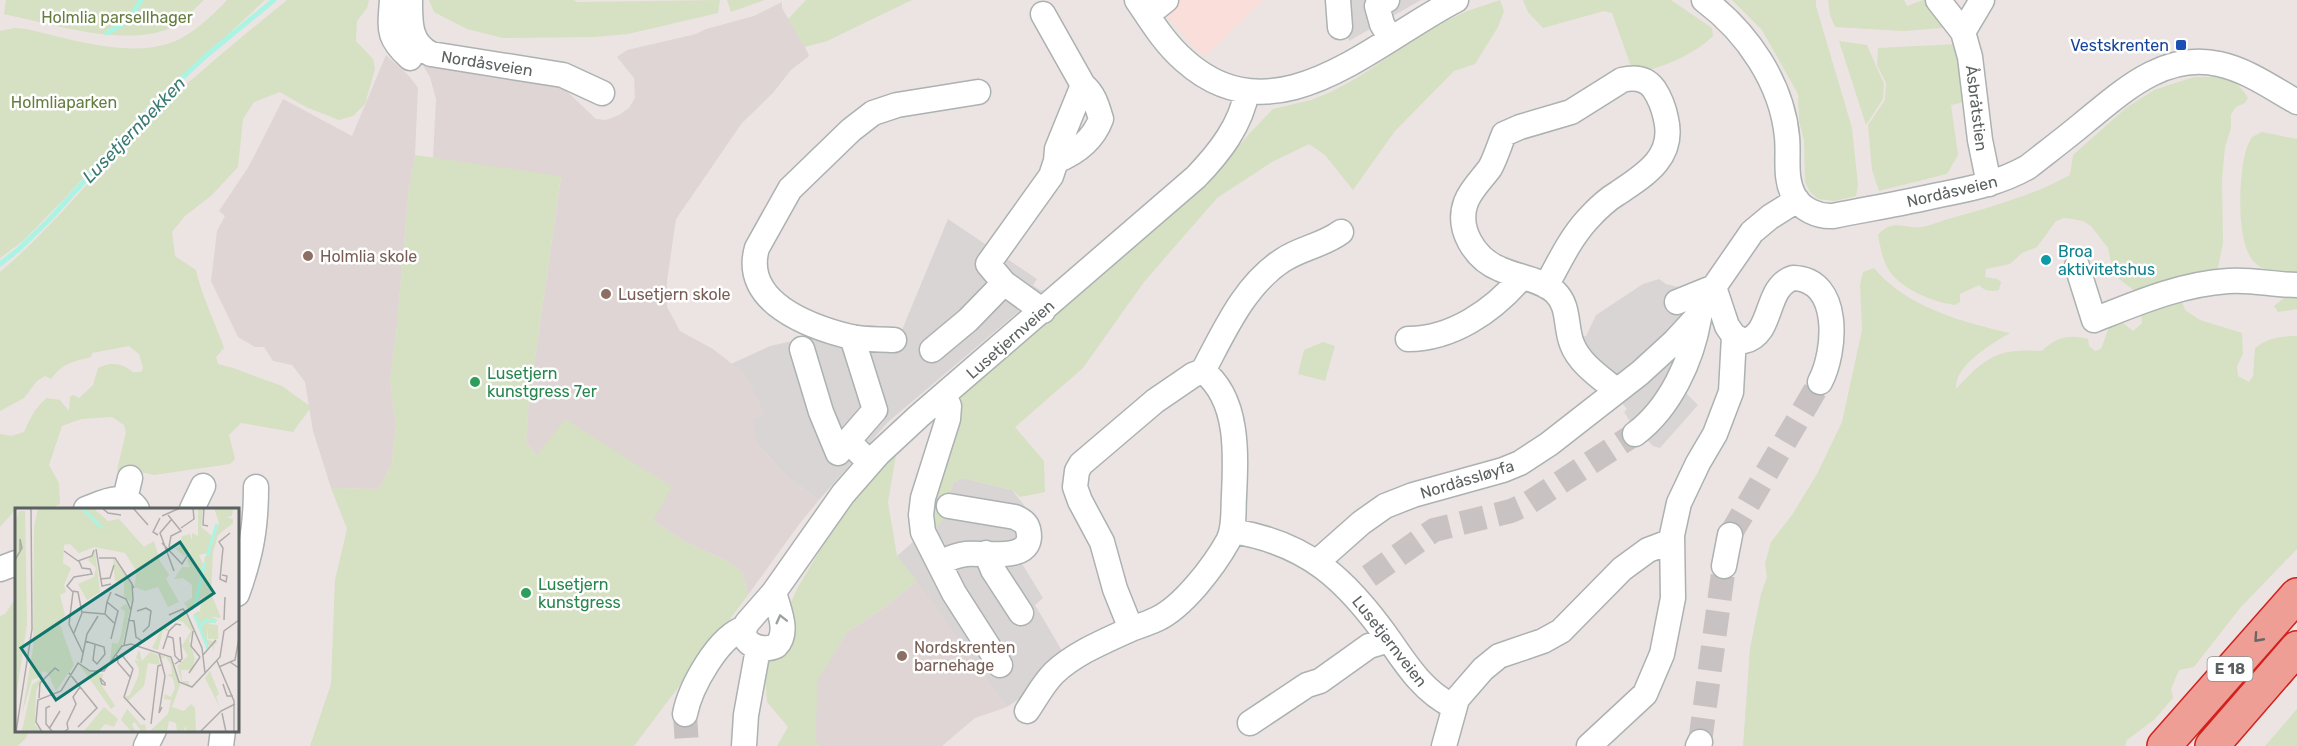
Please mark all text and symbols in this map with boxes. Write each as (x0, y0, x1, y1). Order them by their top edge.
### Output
park label: Holmlia parsellhager (41, 8, 193, 27)
place label: Vestskrenten (2070, 36, 2169, 55)
marker: Vestskrenten (2174, 38, 2188, 52)
street label: Nordåsveien (440, 47, 534, 80)
street label: Åsbråtstien (1962, 64, 1991, 152)
water label: Lusetjernbekken (78, 72, 190, 188)
park label: Holmliaparken (11, 93, 117, 112)
street label: Nordåsveien (1905, 172, 1999, 211)
place label: Broa aktivitetshus (2058, 242, 2155, 279)
place label: Holmlia skole (320, 247, 417, 266)
marker: Holmlia skole (301, 249, 315, 263)
marker: Broa aktivitetshus (2039, 253, 2053, 267)
place label: Lusetjern skole (618, 285, 731, 304)
marker: Lusetjern skole (599, 287, 613, 301)
street label: Lusetjernveien (962, 296, 1058, 383)
place label: Lusetjern kunstgress 7er (487, 364, 597, 401)
marker: Lusetjern kunstgress 7er (468, 375, 482, 389)
street label: Nordåssløyfa (1418, 456, 1516, 503)
inset map (15, 508, 238, 731)
place label: Lusetjern kunstgress (538, 575, 621, 612)
marker: Lusetjern kunstgress (519, 586, 533, 600)
street label: Lusetjernveien (1348, 592, 1431, 691)
one-way arrow (775, 614, 788, 624)
one-way arrow (2254, 631, 2265, 642)
place label: Nordskrenten barnehage (914, 638, 1016, 675)
marker: Nordskrenten barnehage (895, 649, 909, 663)
road number: E 18 (2208, 657, 2252, 681)

